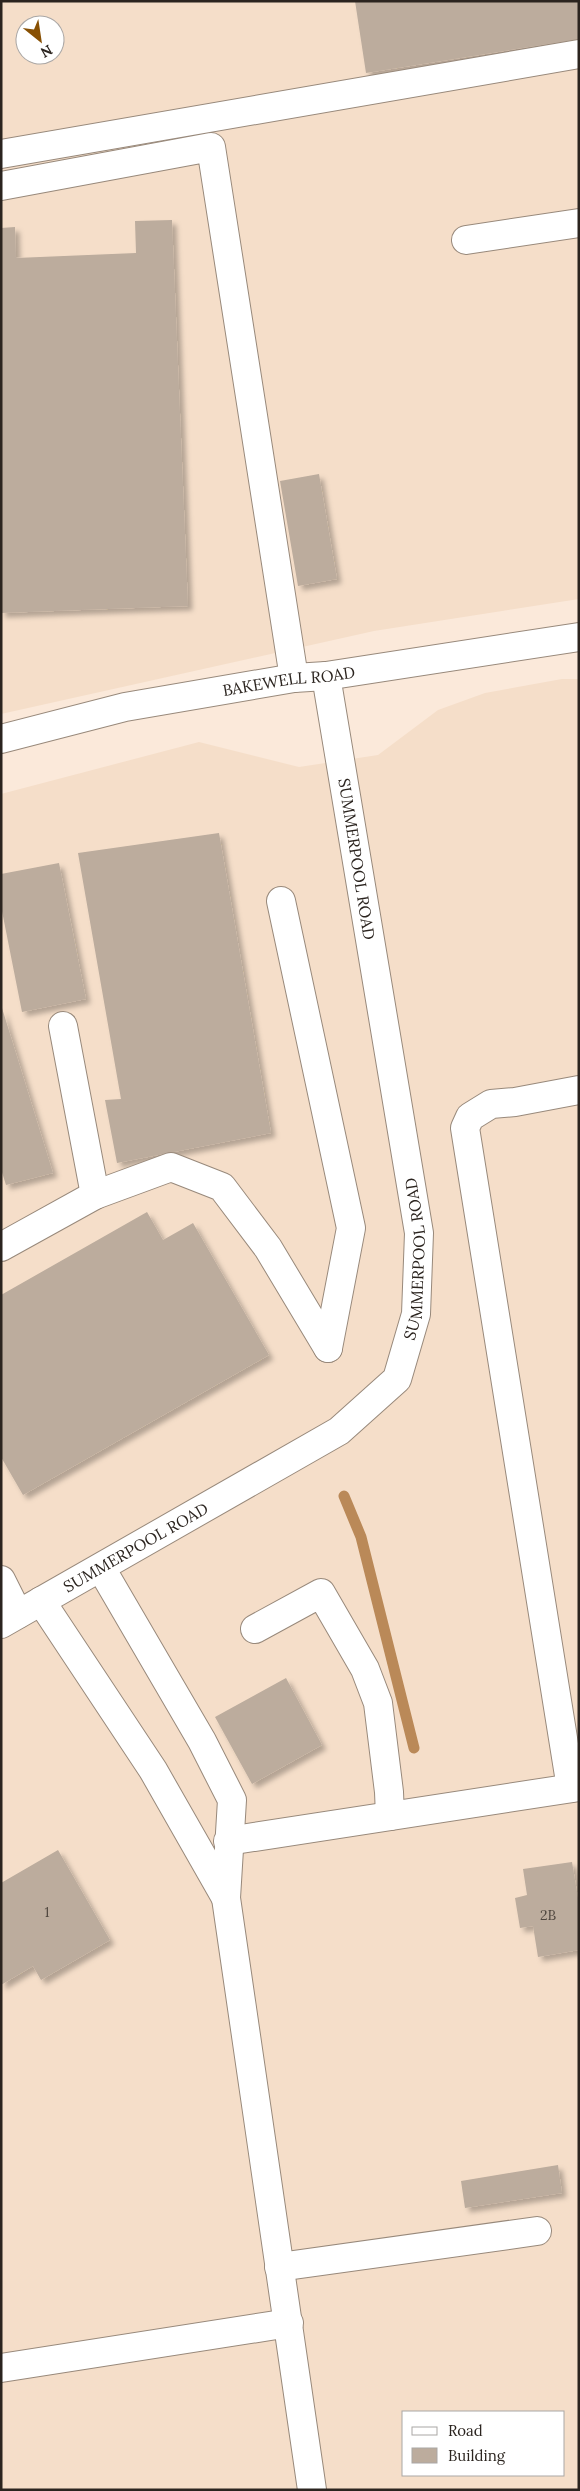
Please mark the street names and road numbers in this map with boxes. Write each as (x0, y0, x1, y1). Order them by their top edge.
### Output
street label: BAKEWELL ROAD (221, 662, 356, 700)
street label: SUMMERPOOL ROAD (334, 777, 380, 941)
street label: SUMMERPOOL ROAD (399, 1176, 429, 1342)
street label: SUMMERPOOL ROAD (60, 1498, 212, 1596)

